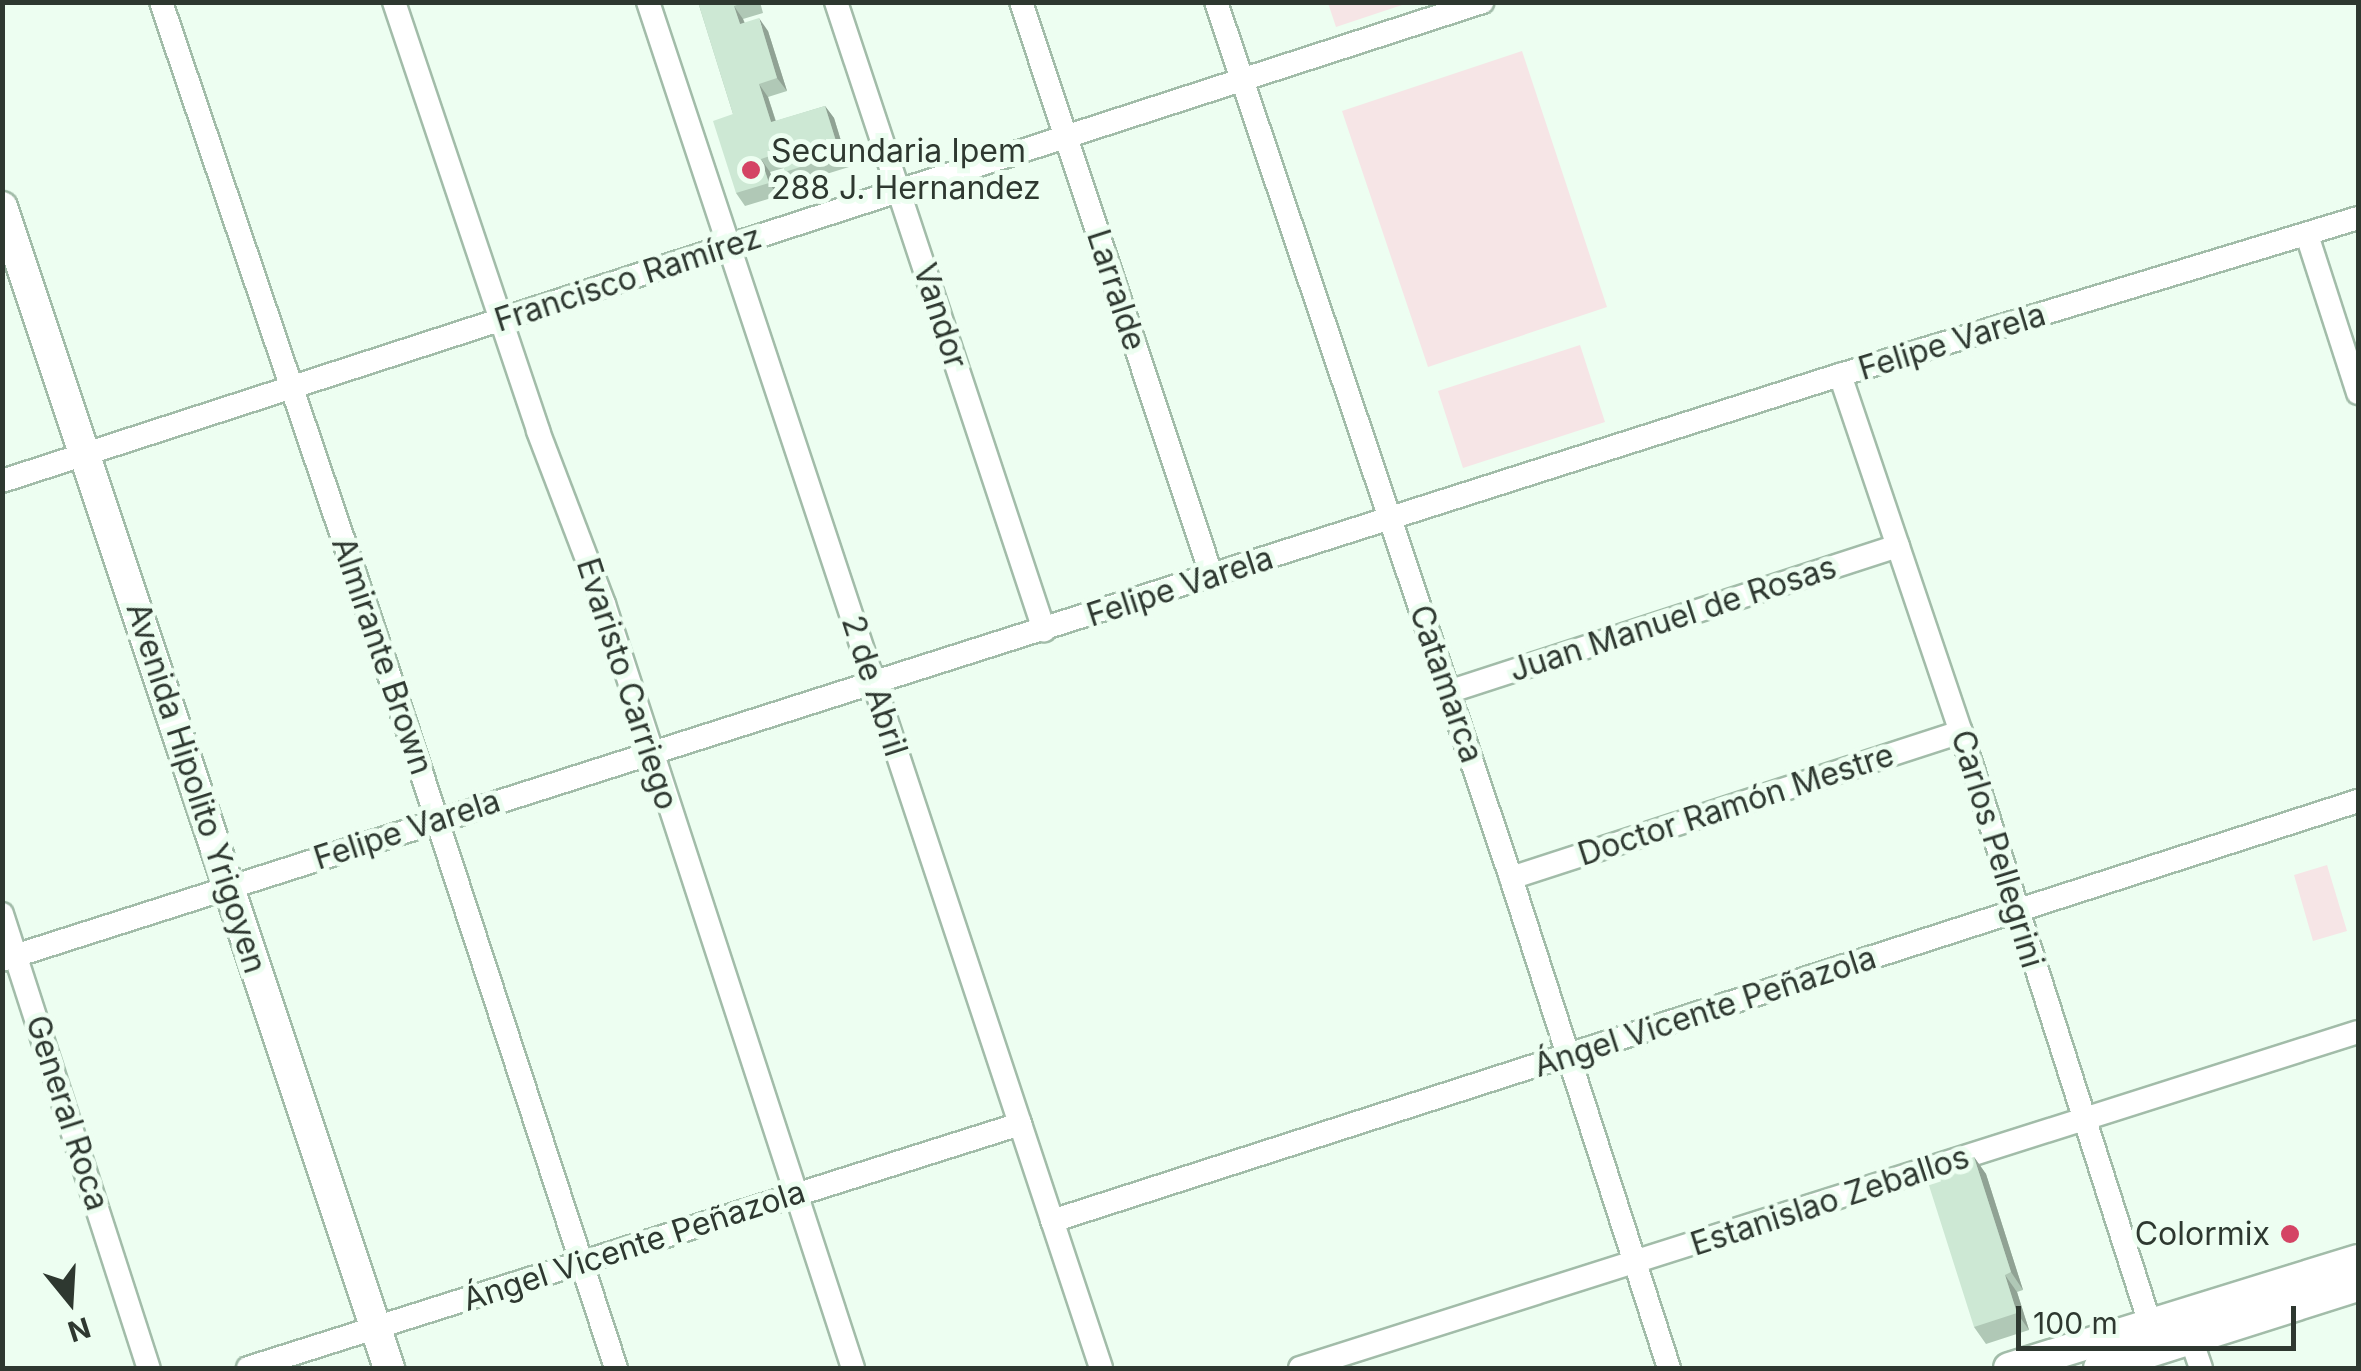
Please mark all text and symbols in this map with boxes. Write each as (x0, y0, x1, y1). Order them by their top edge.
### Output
place label: Secundaria Ipem 288 J. Hernandez (771, 133, 1041, 208)
marker: Secundaria Ipem 288 J. Hernandez (740, 159, 762, 181)
street label: Francisco Ramírez (490, 218, 766, 340)
street label: Larralde (1078, 225, 1154, 355)
street label: Vandor (905, 259, 975, 373)
street label: Felipe Varela (1854, 295, 2050, 389)
street label: Almirante Brown (323, 532, 441, 780)
street label: Felipe Varela (1082, 539, 1278, 635)
street label: Juan Manuel de Rosas (1505, 548, 1841, 690)
street label: Evaristo Carriego (568, 553, 686, 815)
street label: Avenida Hipolito Yrigoyen (118, 598, 274, 978)
street label: Catamarca (1401, 600, 1491, 768)
street label: 2 de Abril (833, 611, 915, 761)
street label: Carlos Pellegrini (1943, 726, 2051, 972)
street label: Doctor Ramón Mestre (1573, 736, 1899, 874)
street label: Felipe Varela (309, 782, 505, 878)
street label: Ángel Vicente Peñazola (1529, 939, 1881, 1085)
street label: General Roca (17, 1011, 117, 1215)
street label: Estanislao Zeballos (1686, 1138, 1974, 1264)
street label: Ángel Vicente Peñazola (458, 1173, 810, 1319)
place label: Colormix (2135, 1215, 2270, 1253)
marker: Colormix (2279, 1223, 2301, 1245)
north arrow (20, 1251, 120, 1351)
scale bar (2021, 1286, 2301, 1348)
text: 100 m (2033, 1305, 2118, 1341)
text: N (64, 1310, 95, 1349)

